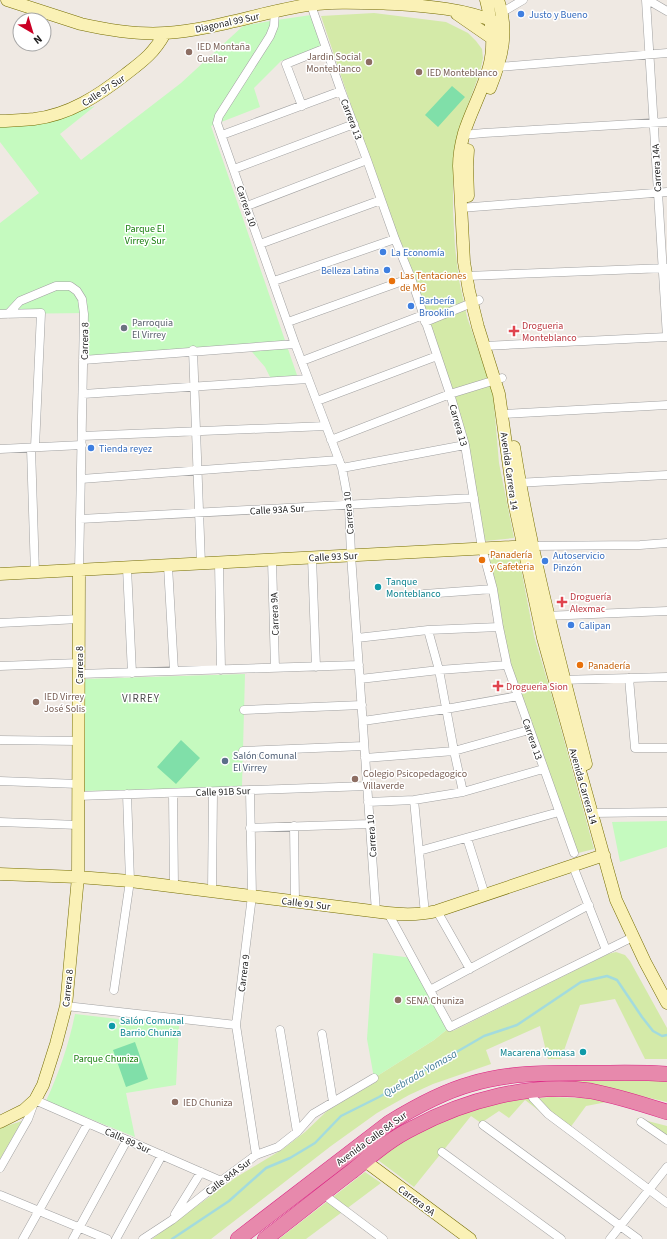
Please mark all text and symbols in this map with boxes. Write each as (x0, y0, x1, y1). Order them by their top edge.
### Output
place label: Justo y Bueno (529, 8, 588, 22)
street label: Diagonal 99 Sur (194, 9, 261, 37)
marker: Justo y Bueno (516, 9, 526, 19)
north arrow (12, 12, 52, 52)
text: N (30, 31, 45, 48)
place label: IED Montaña Cuellar (197, 40, 250, 66)
marker: IED Montaña Cuellar (184, 47, 194, 57)
place label: Jardin Social Monteblanco (306, 50, 361, 76)
marker: Jardin Social Monteblanco (364, 57, 374, 67)
place label: IED Monteblanco (427, 66, 498, 80)
marker: IED Monteblanco (414, 67, 424, 77)
street label: Calle 97 Sur (79, 71, 128, 110)
street label: Carrera 13 (337, 97, 365, 142)
street label: Carrera 14A (649, 143, 665, 192)
street label: Carrera 10 (232, 184, 260, 229)
park label: Parque El Virrey Sur (125, 222, 166, 248)
place label: La Economía (391, 246, 445, 260)
marker: La Economía (378, 247, 388, 257)
place label: Belleza Latina (321, 264, 379, 278)
marker: Belleza Latina (382, 265, 392, 275)
place label: Las Tentaciones de MG (400, 269, 467, 295)
marker: Las Tentaciones de MG (387, 276, 397, 286)
place label: Barbería Brooklin (419, 294, 455, 320)
marker: Barbería Brooklin (406, 301, 416, 311)
place label: Parroquia El Virrey (132, 316, 173, 342)
place label: Drogueria Monteblanco (522, 319, 577, 345)
street label: Carrera 8 (78, 322, 92, 360)
marker: Parroquia El Virrey (119, 323, 129, 333)
marker: Drogueria Monteblanco (509, 326, 519, 336)
street label: Carrera 13 (445, 403, 471, 448)
street label: Avenida Carrera 14 (497, 431, 521, 511)
place label: Tienda reyez (99, 442, 152, 456)
marker: Tienda reyez (86, 443, 96, 453)
street label: Carrera 10 (340, 491, 358, 535)
street label: Calle 93A Sur (250, 502, 305, 518)
place label: Panadería y Cafeteria (490, 548, 534, 574)
street label: Calle 93 Sur (308, 549, 358, 565)
place label: Autoservicio Pinzón (553, 549, 605, 575)
marker: Panadería y Cafeteria (477, 555, 487, 565)
marker: Autoservicio Pinzón (540, 556, 550, 566)
place label: Tanque Monteblanco (386, 575, 441, 601)
marker: Tanque Monteblanco (373, 582, 383, 592)
place label: Droguería Alexmac (570, 590, 611, 616)
street label: Carrera 9A (267, 592, 283, 636)
marker: Droguería Alexmac (557, 597, 567, 607)
place label: Calipan (579, 619, 611, 633)
marker: Calipan (566, 620, 576, 630)
street label: Carrera 8 (73, 646, 87, 684)
place label: Panadería (588, 659, 630, 673)
marker: Panadería (575, 660, 585, 670)
place label: Drogueria Sion (506, 680, 568, 694)
marker: Drogueria Sion (493, 681, 503, 691)
place label: IED Virrey José Solis (44, 690, 85, 716)
district label: VIRREY (122, 691, 160, 706)
marker: IED Virrey José Solis (31, 697, 41, 707)
street label: Carrera 13 (518, 717, 546, 762)
street label: Avenida Carrera 14 (566, 747, 601, 826)
place label: Salón Comunal El Virrey (233, 749, 297, 775)
marker: Salón Comunal El Virrey (220, 756, 230, 766)
place label: Colegio Psicopedagogico Villaverde (363, 767, 467, 793)
marker: Colegio Psicopedagogico Villaverde (350, 774, 360, 784)
street label: Calle 91B Sur (195, 784, 251, 800)
street label: Carrera 10 (364, 814, 380, 858)
street label: Calle 91 Sur (281, 894, 332, 914)
street label: Carrera 9 (235, 953, 253, 993)
street label: Carrera 8 (59, 969, 77, 1008)
place label: SENA Chuniza (406, 994, 464, 1008)
marker: SENA Chuniza (393, 995, 403, 1005)
place label: Salón Comunal Barrio Chuniza (120, 1014, 184, 1040)
marker: Salón Comunal Barrio Chuniza (107, 1021, 117, 1031)
water label: Quebrada Yomasa (381, 1046, 460, 1101)
place label: Macarena Yomasa (500, 1046, 575, 1060)
marker: Macarena Yomasa (578, 1047, 588, 1057)
park label: Parque Chuniza (73, 1052, 139, 1066)
place label: IED Chuniza (183, 1096, 233, 1110)
marker: IED Chuniza (170, 1097, 180, 1107)
street label: Avenida Calle 84 Sur (333, 1108, 410, 1169)
street label: Calle 89 Sur (102, 1125, 153, 1157)
street label: Calle 84A Sur (203, 1155, 255, 1199)
street label: Carrera 9A (395, 1182, 438, 1220)

